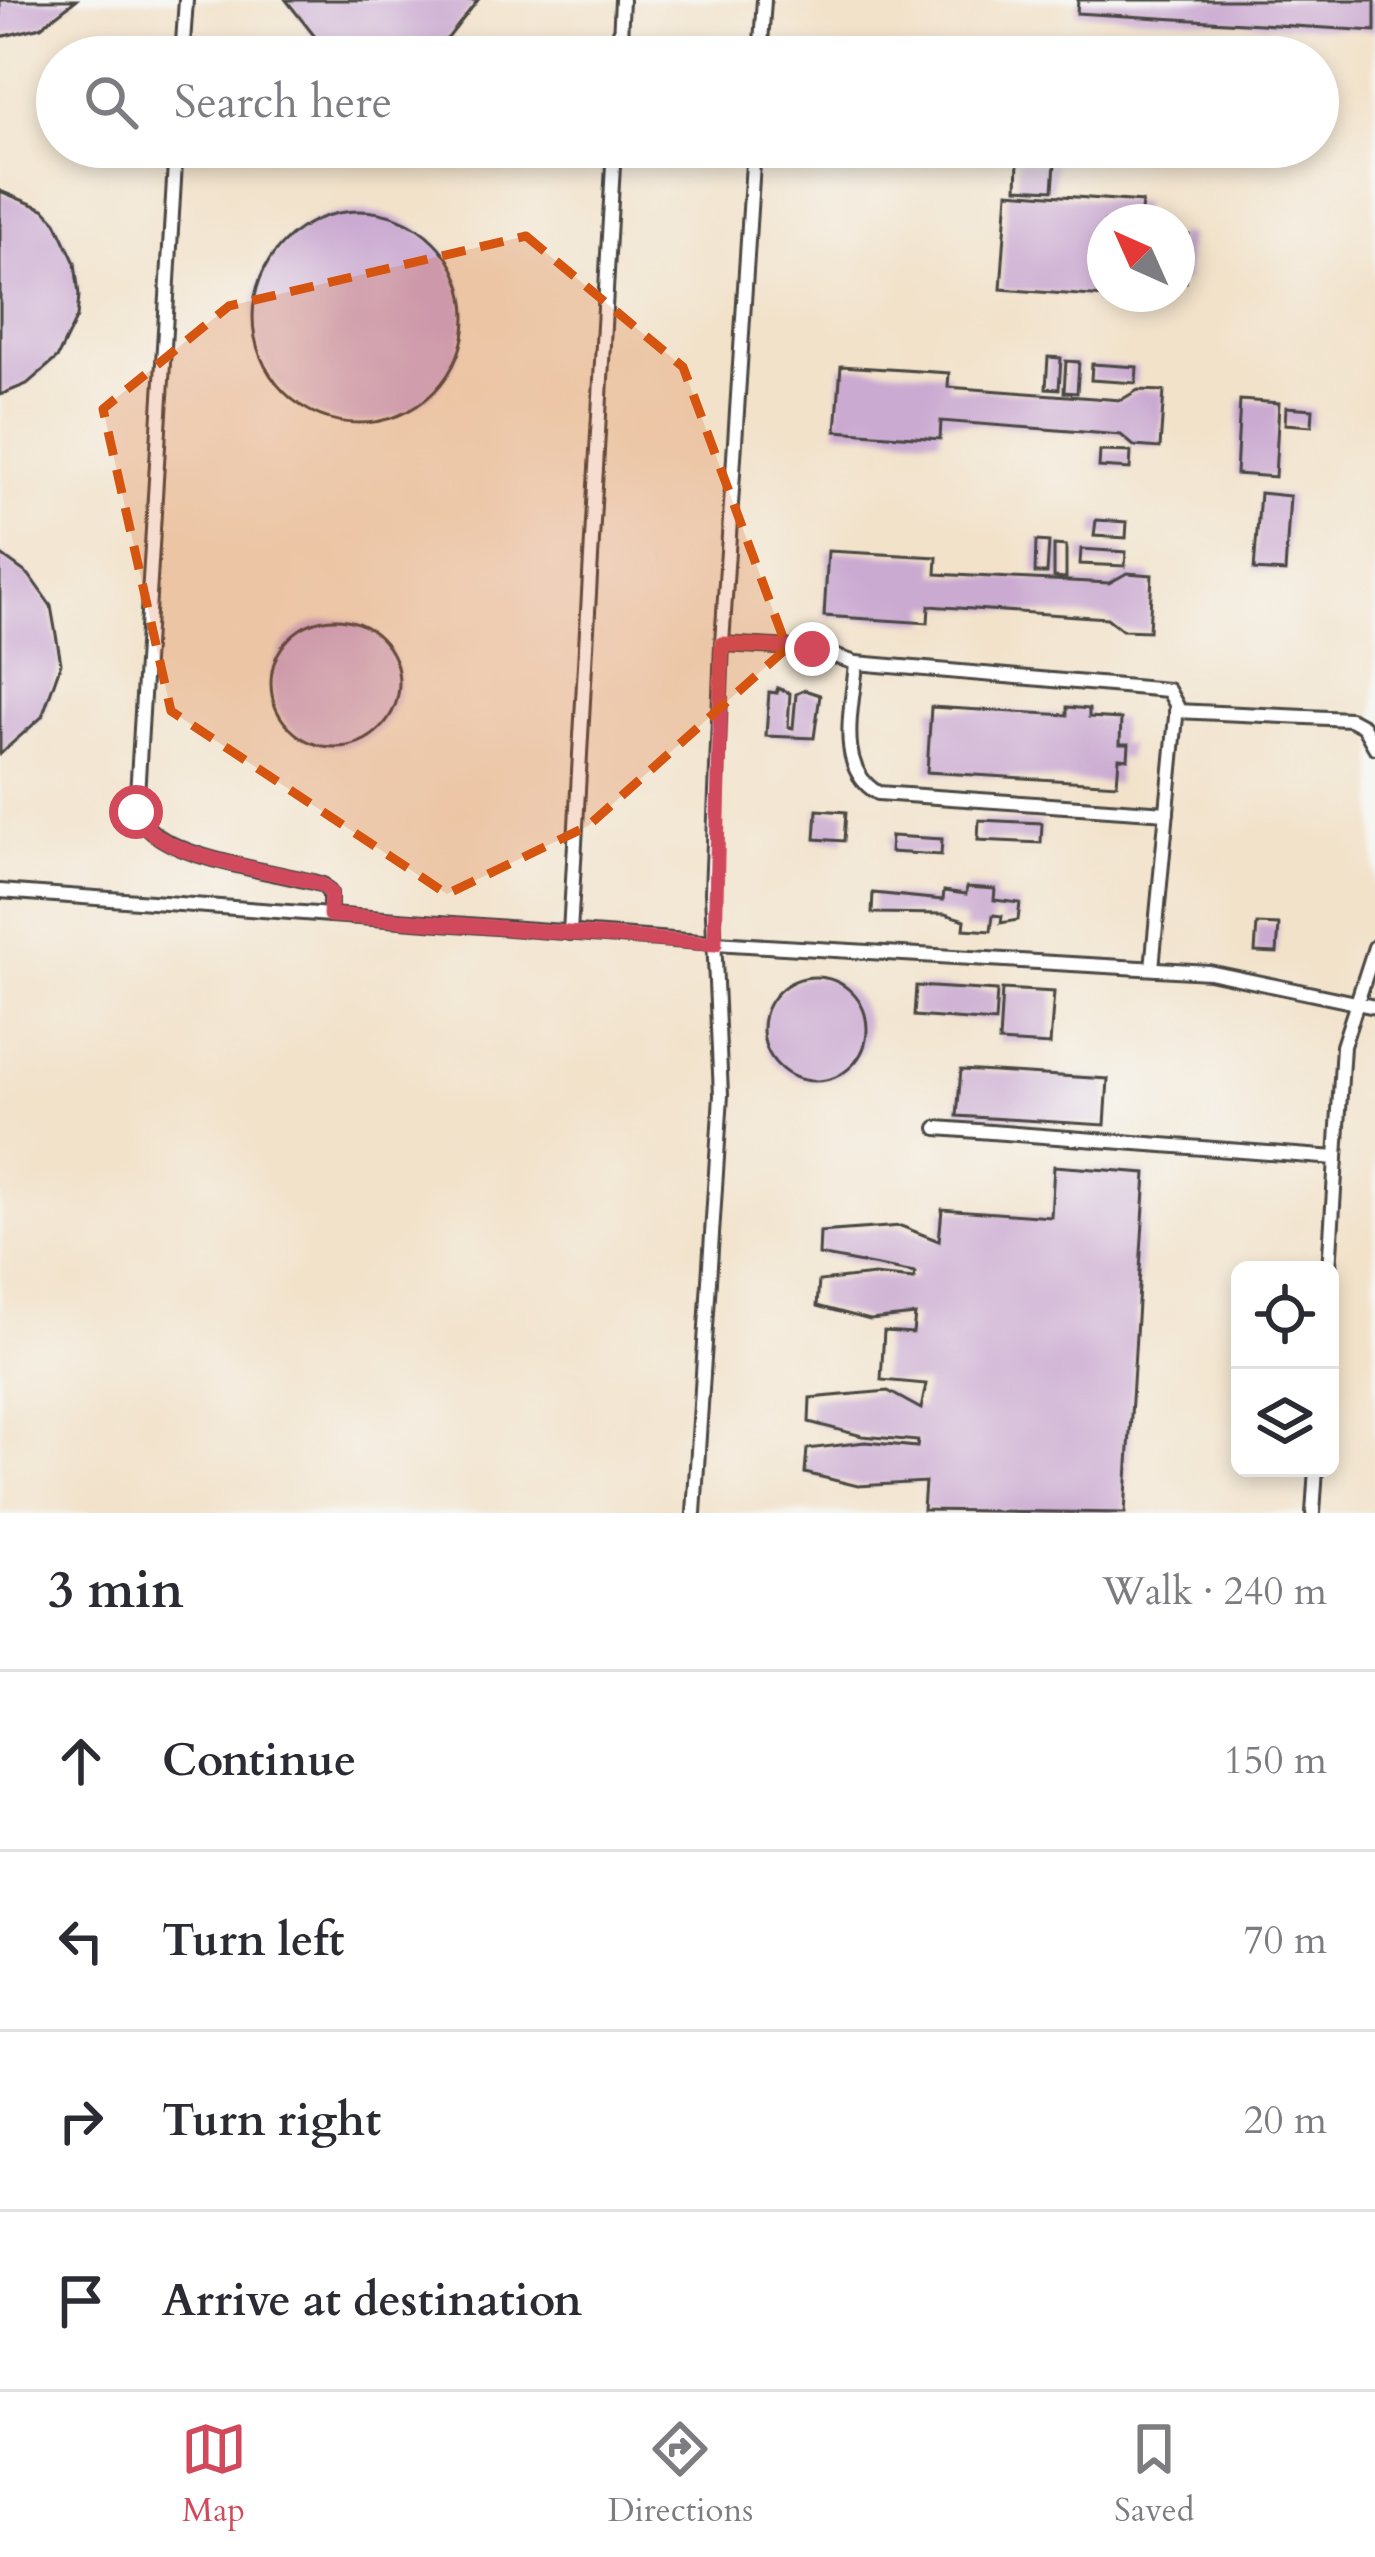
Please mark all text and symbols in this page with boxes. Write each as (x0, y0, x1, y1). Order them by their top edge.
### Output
search box (36, 36, 1339, 168)
icon: search (78, 69, 144, 135)
text: Search here (174, 72, 392, 133)
north arrow (1087, 204, 1195, 312)
route end (785, 622, 839, 676)
route start (109, 785, 163, 839)
map controls (1231, 1261, 1339, 1477)
button: locate (1231, 1261, 1339, 1369)
button: layers (1231, 1369, 1339, 1477)
text: 3 min (48, 1556, 184, 1626)
text: Walk · 240 m (1102, 1565, 1327, 1618)
icon: ahead (48, 1728, 114, 1794)
text: Continue (162, 1730, 356, 1791)
text: 150 m (1224, 1734, 1327, 1787)
icon: left (48, 1908, 114, 1974)
text: Turn left (162, 1910, 344, 1971)
text: 70 m (1244, 1914, 1327, 1967)
icon: right (48, 2088, 114, 2154)
text: Turn right (162, 2090, 381, 2151)
text: 20 m (1244, 2094, 1327, 2147)
icon: arrive (48, 2268, 114, 2334)
text: Arrive at destination (162, 2270, 582, 2331)
tab: Map (181, 2416, 247, 2533)
tab: Directions (608, 2416, 753, 2533)
tab: Saved (1114, 2416, 1194, 2533)

